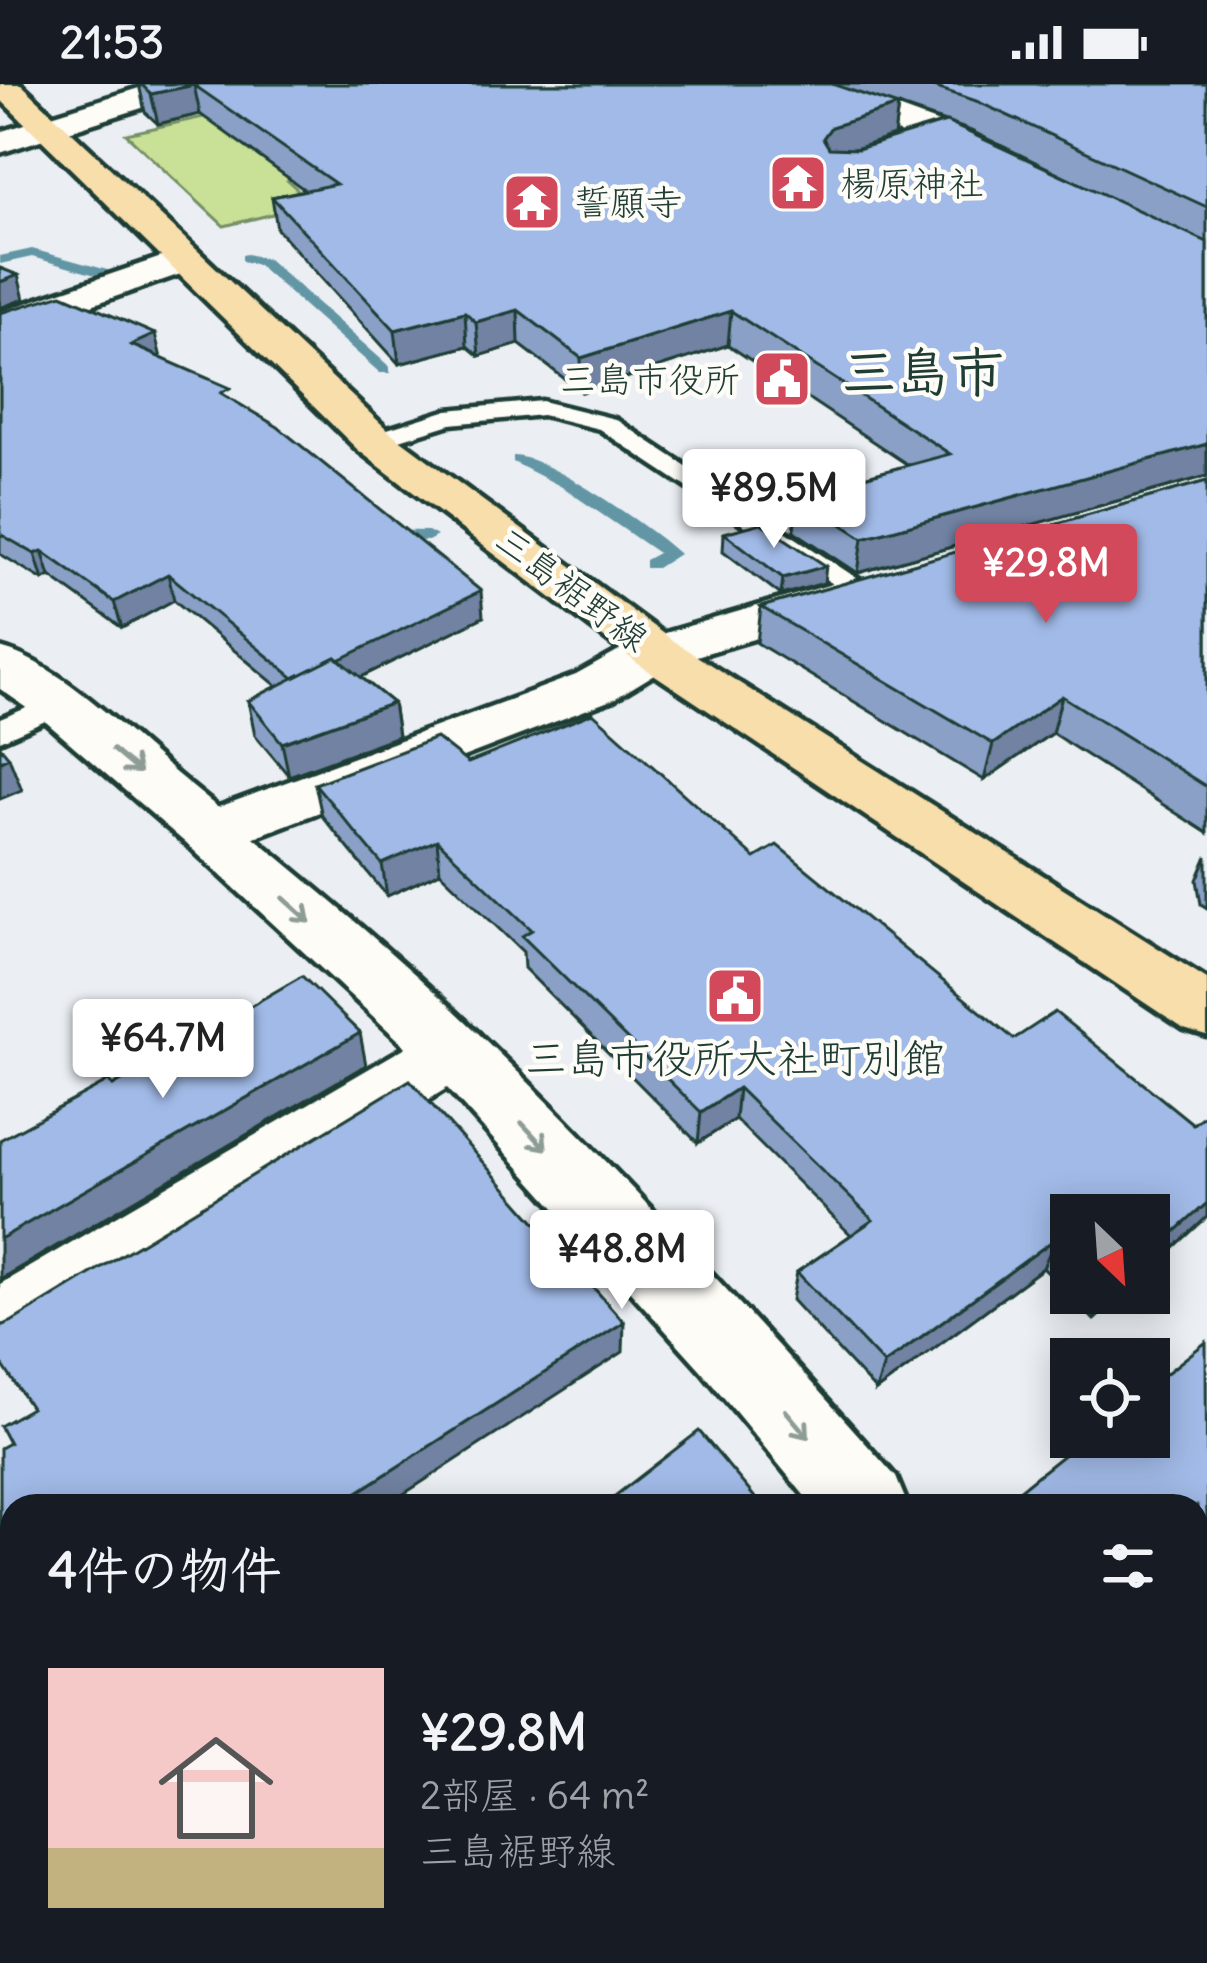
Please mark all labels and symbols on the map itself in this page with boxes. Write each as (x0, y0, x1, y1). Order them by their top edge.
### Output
temple icon: 楊原神社 (767, 152, 829, 214)
place label: 楊原神社 (840, 161, 984, 206)
temple icon: 誓願寺 (501, 171, 563, 233)
place label: 誓願寺 (574, 180, 682, 225)
district label: 三島市 (842, 338, 1004, 406)
public building icon: 三島市役所 (751, 348, 813, 410)
place label: 三島市役所 (560, 357, 740, 402)
pin: ¥89.5M (676, 449, 872, 551)
street label: 三島裾野線 (487, 517, 657, 661)
pin: ¥29.8M (948, 524, 1144, 626)
one-way arrow (110, 747, 141, 774)
one-way arrow (281, 896, 311, 923)
public building icon: 三島市役所大社町別館 (704, 965, 766, 1027)
pin: ¥64.7M (65, 999, 261, 1101)
place label: 三島市役所大社町別館 (525, 1032, 945, 1084)
one-way arrow (519, 1121, 547, 1151)
north arrow (1050, 1194, 1170, 1314)
pin: ¥48.8M (524, 1210, 720, 1312)
one-way arrow (782, 1408, 810, 1439)

